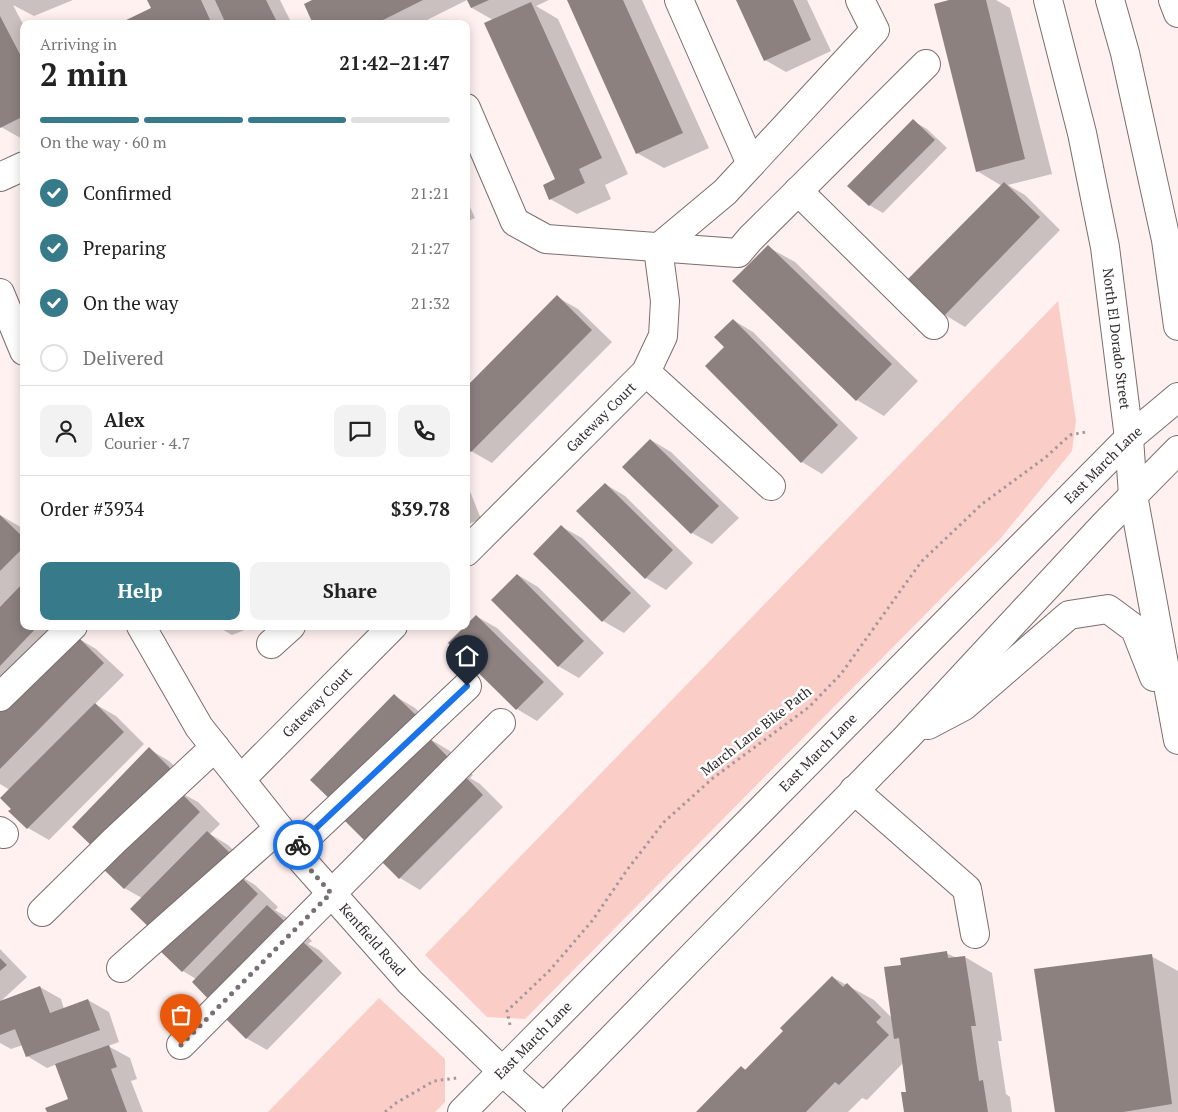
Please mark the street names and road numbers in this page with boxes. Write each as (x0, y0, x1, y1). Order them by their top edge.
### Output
street label: North El Dorado Street (1099, 267, 1135, 411)
street label: Gateway Court (562, 377, 640, 456)
street label: East March Lane (1060, 421, 1146, 507)
street label: Gateway Court (278, 662, 356, 741)
street label: March Lane Bike Path (696, 681, 815, 780)
street label: East March Lane (775, 709, 860, 795)
street label: Kentfield Road (335, 899, 410, 980)
street label: East March Lane (490, 997, 576, 1083)

